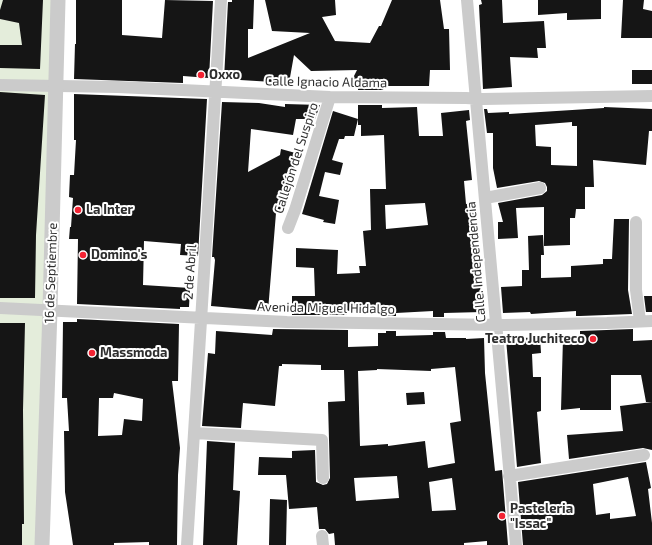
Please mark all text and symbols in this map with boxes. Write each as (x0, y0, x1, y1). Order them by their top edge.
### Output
place label: Oxxo (209, 67, 240, 83)
marker: Oxxo (196, 70, 206, 80)
street label: Calle Ignacio Aldama (265, 73, 387, 91)
street label: Callejón del Suspiro (271, 100, 321, 216)
street label: Calle. Independencia (463, 201, 489, 323)
place label: La Inter (86, 202, 133, 218)
marker: La Inter (73, 205, 83, 215)
street label: 16 de Septiembre (41, 222, 61, 324)
street label: 2 de Abril (180, 244, 200, 300)
place label: Domino's (91, 247, 147, 263)
marker: Domino's (78, 250, 88, 260)
street label: Avenida Miguel Hidalgo (257, 299, 395, 317)
place label: Teatro Juchiteco (485, 331, 585, 347)
marker: Teatro Juchiteco (588, 334, 598, 344)
place label: Massmoda (100, 345, 167, 361)
marker: Massmoda (87, 348, 97, 358)
place label: Pasteleria "Issac" (510, 501, 573, 532)
marker: Pasteleria "Issac" (497, 511, 507, 521)

